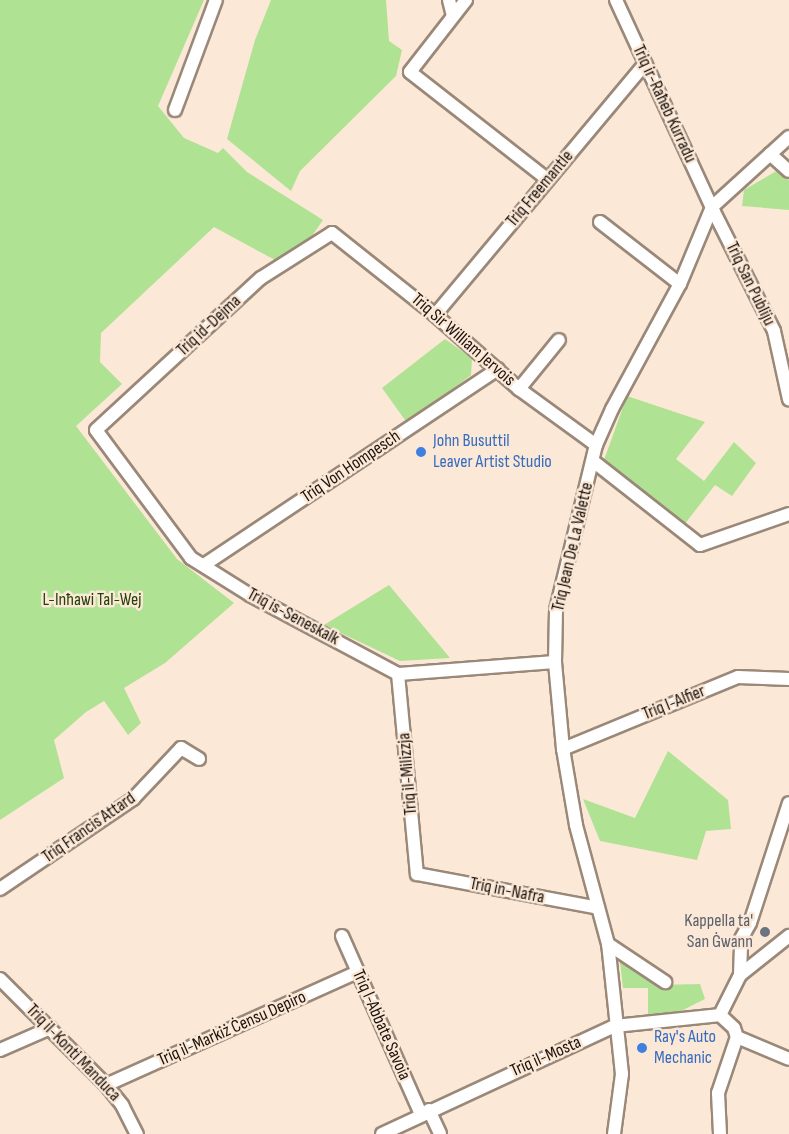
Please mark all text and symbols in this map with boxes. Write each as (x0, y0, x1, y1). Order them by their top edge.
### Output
street label: Triq ir-Raħeb Kurradu (627, 42, 701, 166)
street label: Triq Freemantle (502, 146, 578, 232)
street label: Triq San Publiju (720, 239, 780, 329)
street label: Triq Sir William Jervois (406, 289, 520, 391)
street label: Triq id-Dejma (172, 291, 246, 361)
street label: Triq Von Hompesch (297, 426, 405, 508)
place label: John Busuttil Leaver Artist Studio (433, 431, 552, 474)
marker: John Busuttil Leaver Artist Studio (414, 445, 428, 459)
street label: Triq Jean De La Valette (548, 480, 598, 614)
street label: Triq is-Seneskalk (243, 584, 343, 650)
park label: L-Inħawi Tal-Wej (42, 589, 142, 611)
street label: Triq l-Alfier (639, 681, 709, 725)
street label: Triq il-Milizzja (394, 732, 422, 816)
street label: Triq Francis Attard (38, 788, 140, 868)
street label: Triq in-Nafra (468, 873, 546, 909)
place label: Kappella ta' San Ġwann (684, 911, 753, 954)
marker: Kappella ta' San Ġwann (758, 925, 772, 939)
street label: Triq l-Abbate Savoia (347, 966, 415, 1084)
street label: Triq il-Markiż Ċensu Depiro (154, 987, 310, 1071)
street label: Triq il-Konti Manduca (21, 1000, 125, 1106)
place label: Ray's Auto Mechanic (654, 1027, 716, 1070)
street label: Triq il-Mosta (507, 1032, 585, 1082)
marker: Ray's Auto Mechanic (635, 1041, 649, 1055)

